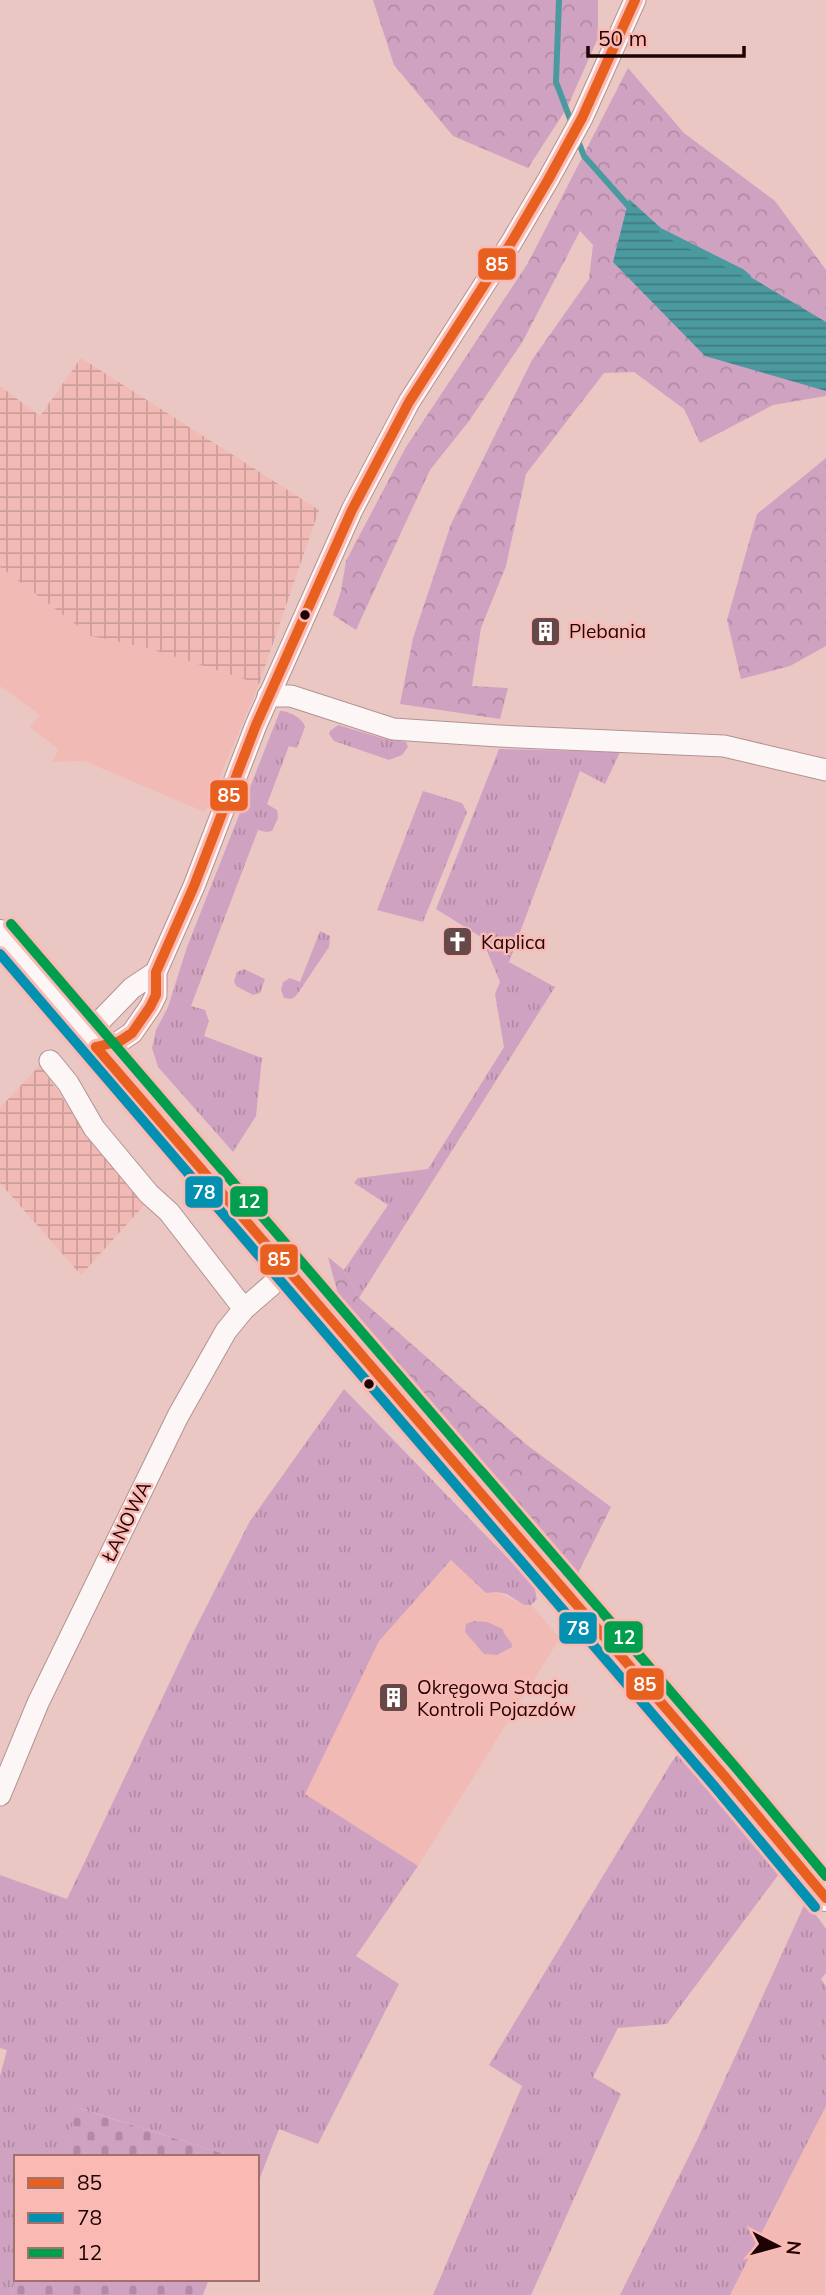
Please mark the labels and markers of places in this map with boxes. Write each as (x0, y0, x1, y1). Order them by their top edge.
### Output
unlabelled marker (298, 608, 312, 622)
building icon: Plebania (529, 614, 563, 648)
place label: Plebania (569, 619, 646, 643)
church icon: Kaplica (441, 925, 475, 959)
place label: Kaplica (481, 930, 546, 954)
unlabelled marker (362, 1377, 376, 1391)
place label: Okręgowa Stacja Kontroli Pojazdów (417, 1675, 576, 1721)
building icon: Okręgowa Stacja Kontroli Pojazdów (377, 1681, 411, 1715)

